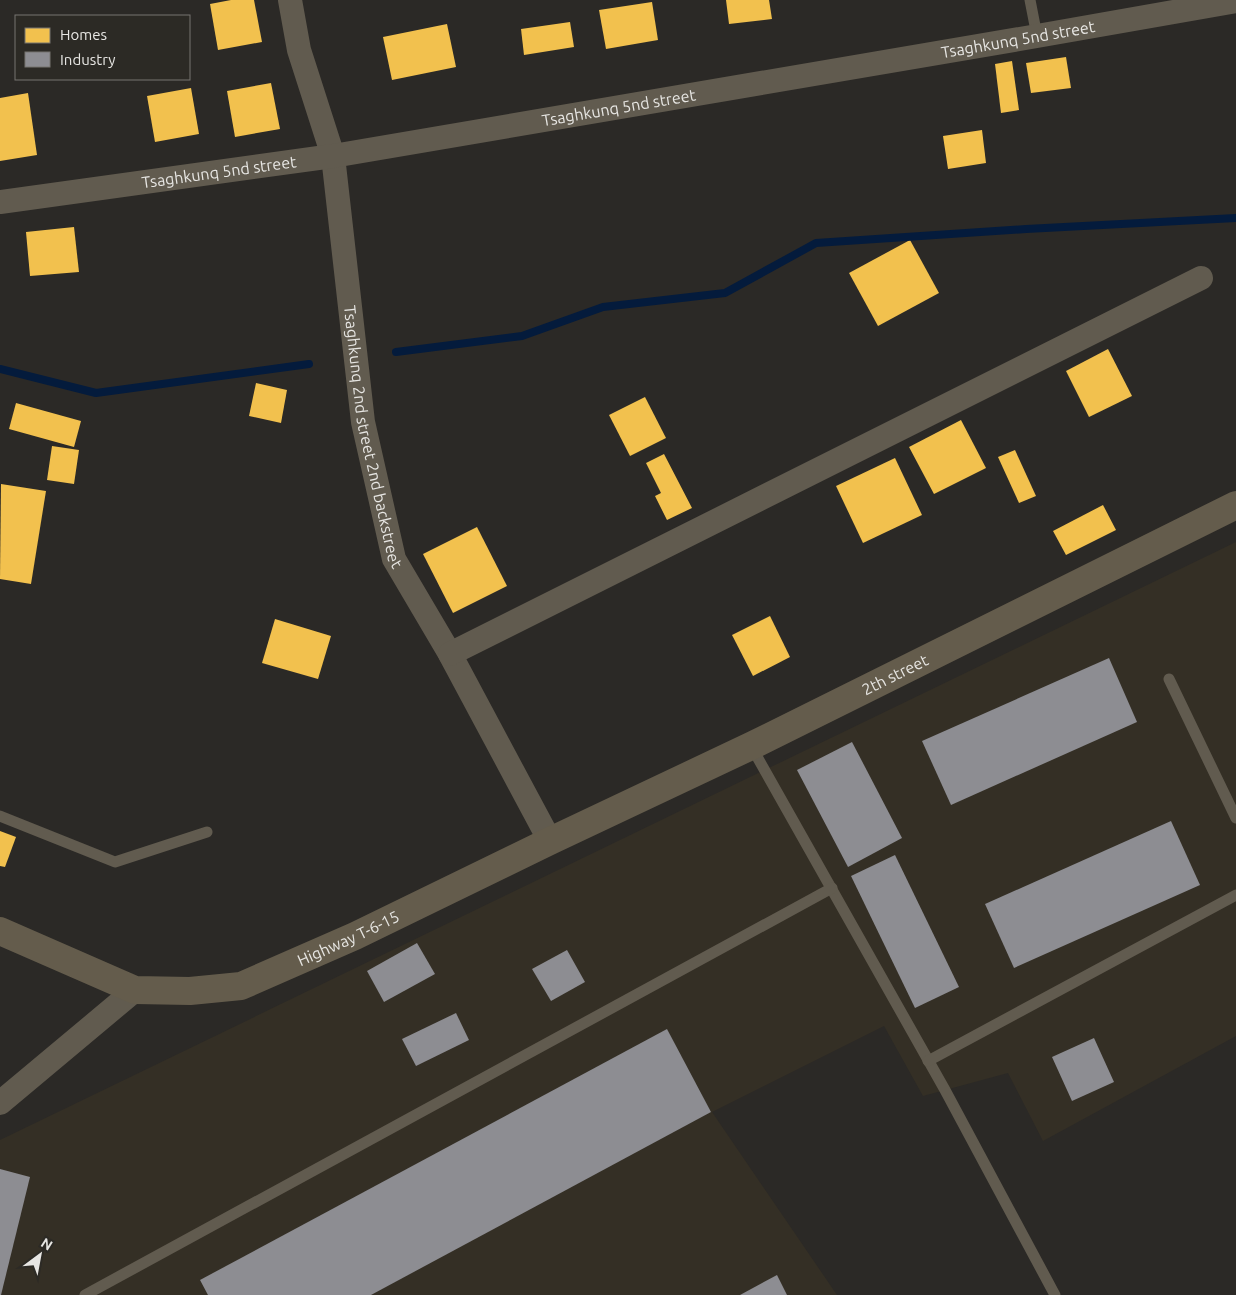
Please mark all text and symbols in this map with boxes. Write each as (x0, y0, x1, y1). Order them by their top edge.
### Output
legend (15, 15, 190, 80)
street label: Tsaghkunq 5nd street (940, 17, 1097, 61)
text: Homes (60, 26, 107, 43)
text: Industry (60, 51, 115, 68)
street label: Tsaghkunq 5nd street (540, 85, 698, 129)
street label: Tsaghkunq 5nd street (141, 152, 298, 191)
street label: Tsaghkunq 2nd street 2nd backstreet (341, 304, 407, 572)
street label: 2th street (859, 650, 932, 698)
street label: Highway T-6-15 (295, 907, 402, 969)
north arrow (15, 1230, 65, 1280)
text: N (38, 1234, 56, 1254)

